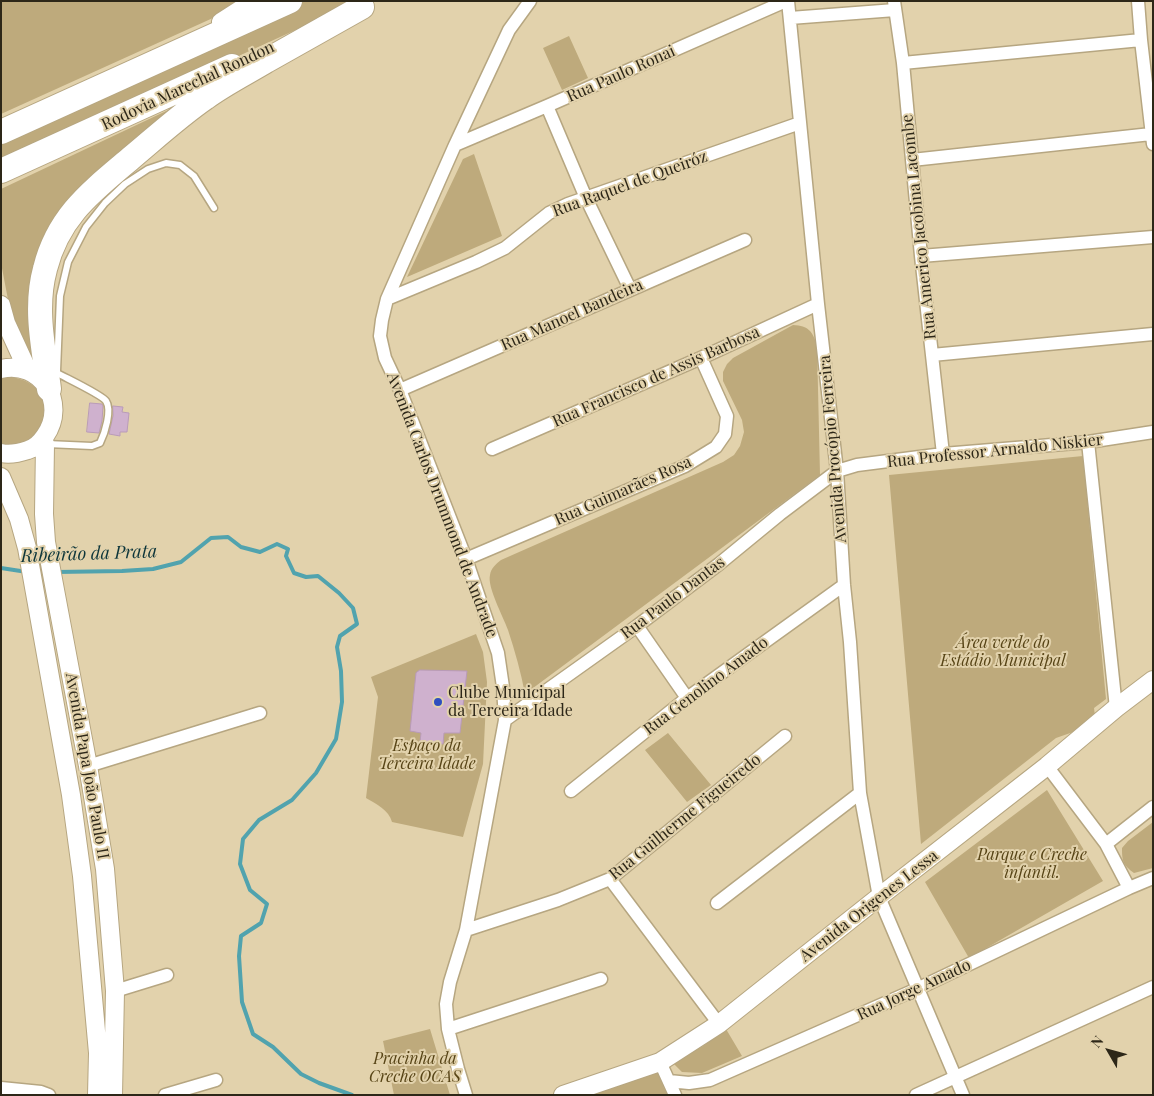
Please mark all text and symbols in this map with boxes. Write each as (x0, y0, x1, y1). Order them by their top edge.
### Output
street label: Rodovia Marechal Rondon (99, 38, 277, 134)
street label: Rua Paulo Ronai (564, 42, 678, 106)
street label: Rua Americo Jacobina Lacombe (898, 114, 940, 340)
street label: Rua Raquel de Queiróz (550, 147, 710, 221)
street label: Rua Manoel Bandeira (498, 275, 646, 355)
street label: Rua Francisco de Assis Barbosa (549, 323, 763, 431)
street label: Avenida Procópio Ferreira (815, 354, 851, 544)
street label: Avenida Carlos Drummond de Andrade (382, 370, 502, 640)
street label: Rua Professor Arnaldo Niskier (886, 430, 1104, 472)
street label: Rua Guimarães Rosa (552, 452, 694, 530)
water label: Ribeirão da Prata (20, 541, 158, 567)
street label: Rua Paulo Dantas (617, 553, 729, 643)
street label: Rua Genolino Amado (640, 633, 772, 739)
park label: Área verde do Estádio Municipal (940, 633, 1066, 671)
street label: Avenida Papa João Paulo II (61, 671, 113, 861)
place label: Clube Municipal da Terceira Idade (448, 683, 573, 721)
marker: Clube Municipal da Terceira Idade (432, 696, 444, 708)
park label: Espaço da Terceira Idade (378, 736, 476, 774)
street label: Rua Guilherme Figueiredo (605, 750, 765, 884)
park label: Parque e Creche infantil. (977, 845, 1087, 883)
street label: Avenida Origenes Lessa (796, 846, 942, 966)
street label: Rua Jorge Amado (854, 955, 974, 1025)
north arrow (1084, 1026, 1134, 1076)
text: N (1086, 1032, 1107, 1051)
park label: Pracinha da Creche OCAS (369, 1049, 461, 1087)

